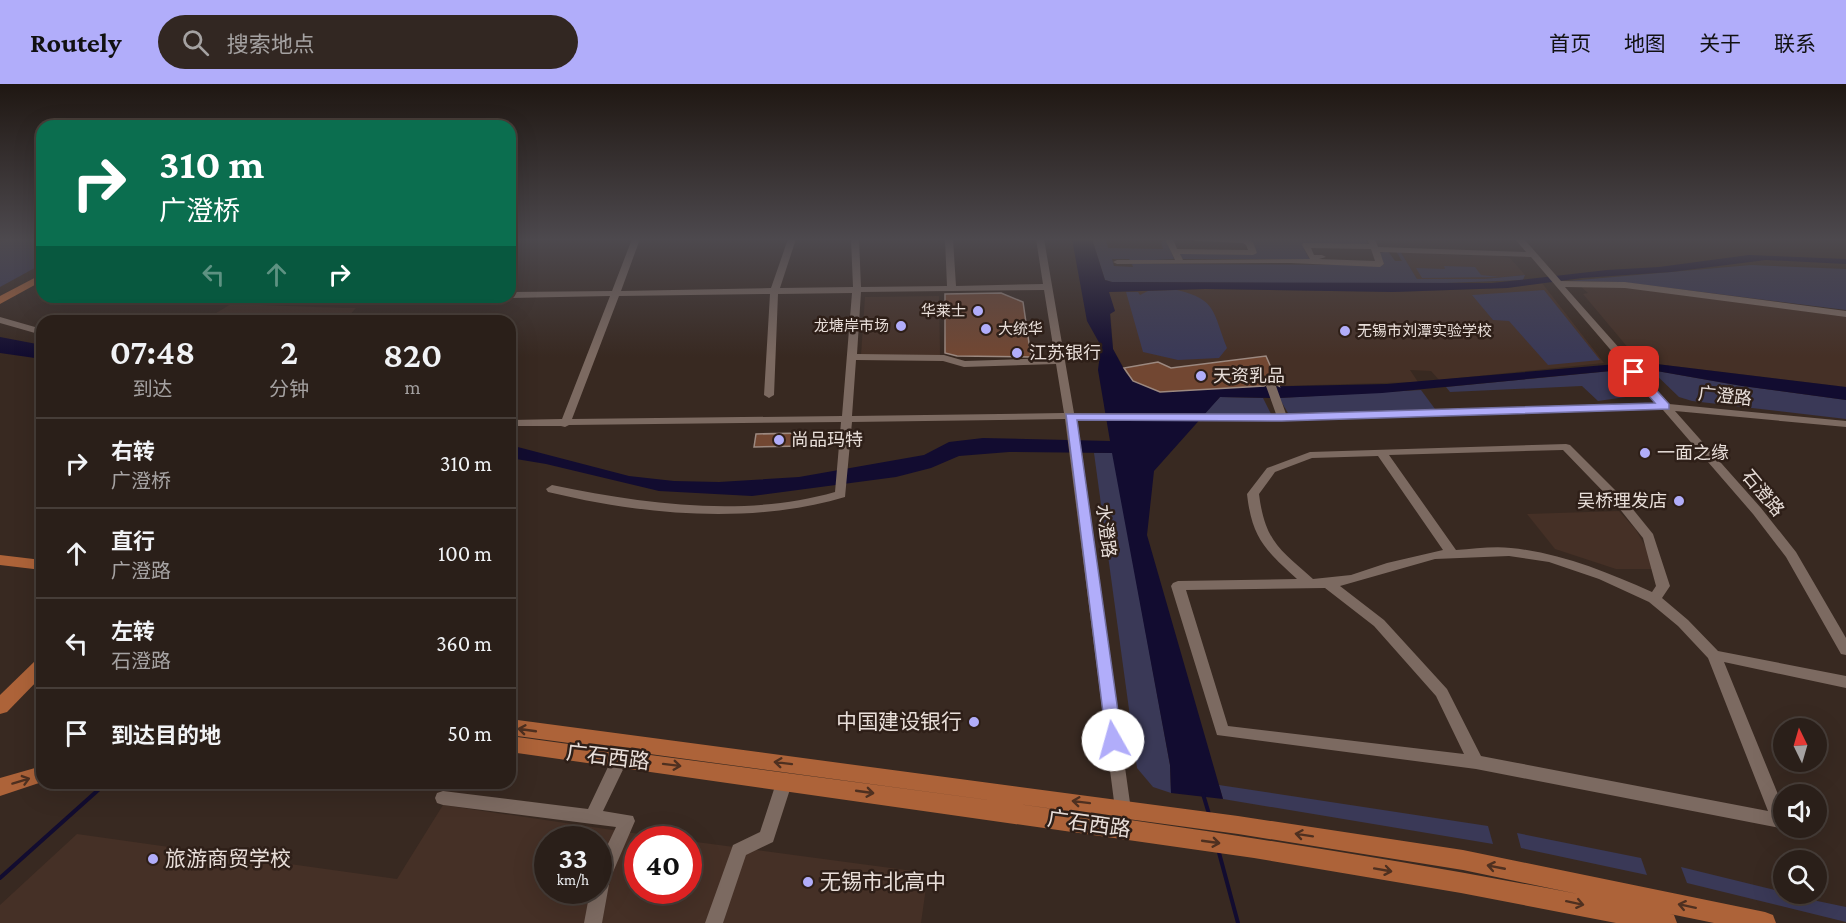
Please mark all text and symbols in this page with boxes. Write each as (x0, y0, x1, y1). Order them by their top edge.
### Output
search box (158, 15, 578, 69)
icon: search (179, 26, 212, 59)
text: Routely (30, 27, 122, 58)
text: 搜索地点 (227, 32, 315, 57)
text: 首页 (1549, 32, 1591, 56)
text: 地图 (1624, 32, 1666, 56)
text: 关于 (1699, 32, 1741, 56)
text: 联系 (1774, 32, 1816, 56)
text: 310 m (159, 140, 264, 187)
icon: right (60, 144, 138, 222)
text: 广澄桥 (159, 196, 240, 226)
icon: left (197, 258, 230, 291)
icon: ahead (260, 258, 293, 291)
icon: right (323, 258, 356, 291)
place label: 华莱士 (921, 302, 966, 319)
marker: 华莱士 (971, 304, 985, 318)
place label: 龙塘岸市场 (814, 317, 889, 334)
marker: 龙塘岸市场 (894, 319, 908, 333)
place label: 大统华 (998, 320, 1043, 337)
marker: 大统华 (979, 322, 993, 336)
place label: 无锡市刘潭实验学校 (1357, 322, 1492, 339)
marker: 无锡市刘潭实验学校 (1338, 324, 1352, 338)
text: 07:48 (110, 332, 195, 372)
text: 2 (280, 332, 298, 372)
text: 820 (383, 335, 442, 375)
place label: 江苏银行 (1029, 343, 1101, 363)
marker: 江苏银行 (1010, 346, 1024, 360)
pin (1608, 346, 1659, 397)
icon: arrive (1617, 355, 1650, 388)
place label: 天资乳品 (1213, 366, 1285, 386)
marker: 天资乳品 (1194, 369, 1208, 383)
text: m (405, 376, 421, 398)
text: 到达 (133, 378, 173, 400)
text: 分钟 (269, 378, 309, 400)
street label: 广澄路 (1697, 383, 1753, 409)
place label: 尚品玛特 (791, 430, 863, 450)
marker: 尚品玛特 (772, 433, 786, 447)
text: 右转 (111, 439, 155, 464)
place label: 一面之缘 (1657, 443, 1729, 463)
marker: 一面之缘 (1638, 446, 1652, 460)
icon: right (60, 447, 93, 480)
text: 310 m (440, 451, 492, 476)
street label: 石澄路 (1738, 466, 1788, 520)
text: 广澄桥 (111, 470, 171, 492)
place label: 吴桥理发店 (1577, 491, 1667, 511)
marker: 吴桥理发店 (1672, 494, 1686, 508)
street label: 水澄路 (1093, 503, 1119, 559)
text: 直行 (111, 529, 155, 554)
icon: ahead (60, 537, 93, 570)
text: 100 m (438, 541, 492, 566)
text: 广澄路 (111, 560, 171, 582)
text: 左转 (111, 619, 155, 644)
icon: left (60, 627, 93, 660)
text: 360 m (436, 631, 492, 656)
text: 石澄路 (111, 650, 171, 672)
position arrow (1081, 708, 1145, 772)
place label: 中国建设银行 (836, 710, 962, 734)
marker: 中国建设银行 (967, 715, 981, 729)
icon: arrive (60, 717, 93, 750)
north arrow (1773, 718, 1827, 772)
map controls (1773, 718, 1827, 904)
text: 50 m (447, 721, 492, 746)
text: 到达目的地 (111, 723, 221, 748)
one-way arrow (518, 724, 538, 735)
street label: 广石西路 (565, 740, 651, 774)
one-way arrow (774, 757, 794, 768)
one-way arrow (662, 760, 682, 771)
one-way arrow (11, 775, 30, 786)
button: sound (1773, 784, 1827, 838)
one-way arrow (855, 786, 875, 797)
one-way arrow (1071, 796, 1091, 807)
street label: 广石西路 (1046, 806, 1132, 842)
speed limit sign: 40 (624, 826, 702, 904)
one-way arrow (1295, 830, 1314, 841)
one-way arrow (1201, 836, 1221, 847)
text: 33 (558, 841, 588, 874)
place label: 旅游商贸学校 (165, 847, 291, 871)
button: search (1773, 850, 1827, 904)
marker: 旅游商贸学校 (146, 852, 160, 866)
one-way arrow (1487, 861, 1507, 872)
one-way arrow (1373, 864, 1392, 875)
place label: 无锡市北高中 (820, 870, 946, 894)
text: km/h (557, 872, 589, 888)
marker: 无锡市北高中 (801, 875, 815, 889)
one-way arrow (1565, 898, 1584, 909)
one-way arrow (1678, 900, 1698, 911)

